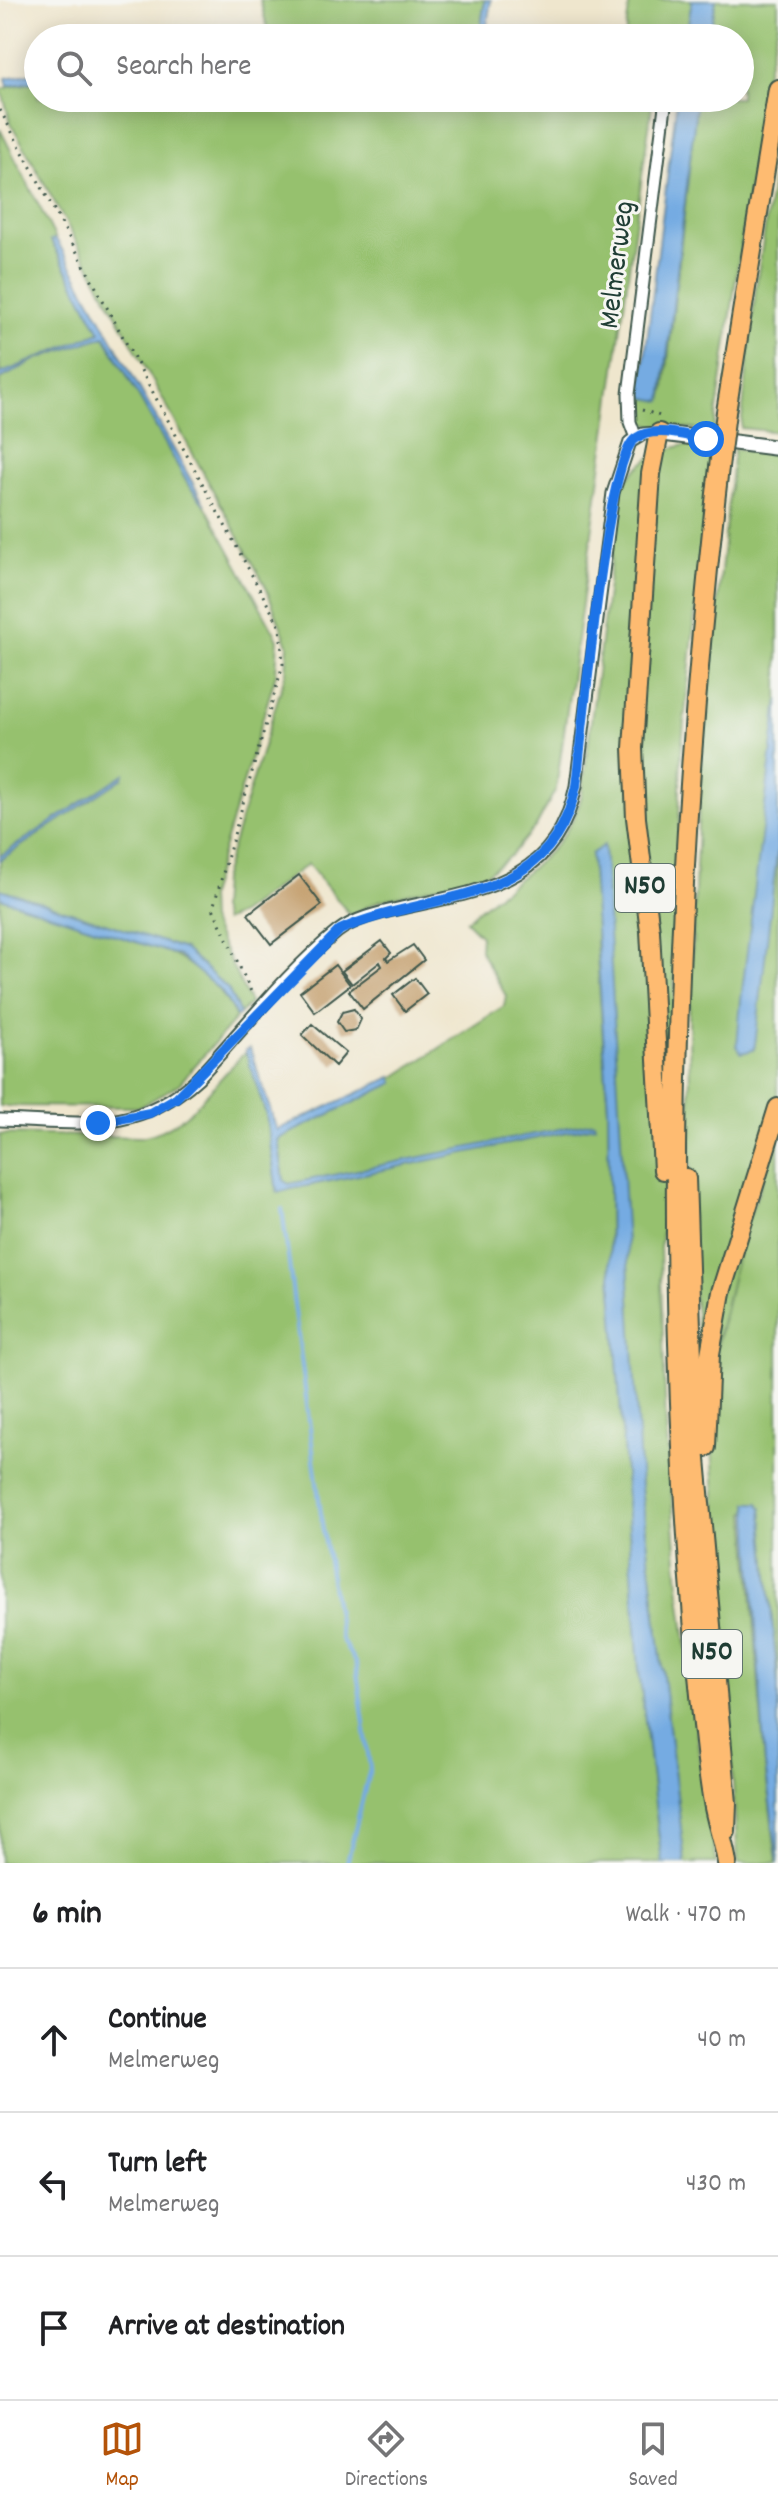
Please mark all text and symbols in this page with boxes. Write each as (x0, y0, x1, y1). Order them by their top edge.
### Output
search box (24, 24, 754, 112)
icon: search (52, 46, 96, 90)
text: Search here (116, 47, 252, 90)
street label: Melmerweg (590, 199, 648, 331)
route start (688, 421, 724, 457)
road number: N50 (615, 864, 675, 912)
route end (80, 1105, 116, 1141)
road number: N50 (682, 1630, 742, 1678)
text: 6 min (32, 1891, 102, 1940)
text: Walk · 470 m (625, 1897, 746, 1934)
text: Continue (108, 2000, 207, 2043)
icon: ahead (32, 2018, 76, 2062)
text: 40 m (697, 2022, 746, 2059)
text: Melmerweg (108, 2043, 219, 2080)
text: Turn left (108, 2144, 207, 2187)
icon: left (32, 2162, 76, 2206)
text: 430 m (686, 2166, 746, 2203)
text: Melmerweg (108, 2187, 219, 2224)
icon: arrive (32, 2306, 76, 2350)
text: Arrive at destination (108, 2307, 345, 2350)
tab: Map (100, 2417, 144, 2496)
tab: Directions (345, 2417, 428, 2496)
tab: Saved (629, 2417, 678, 2496)

